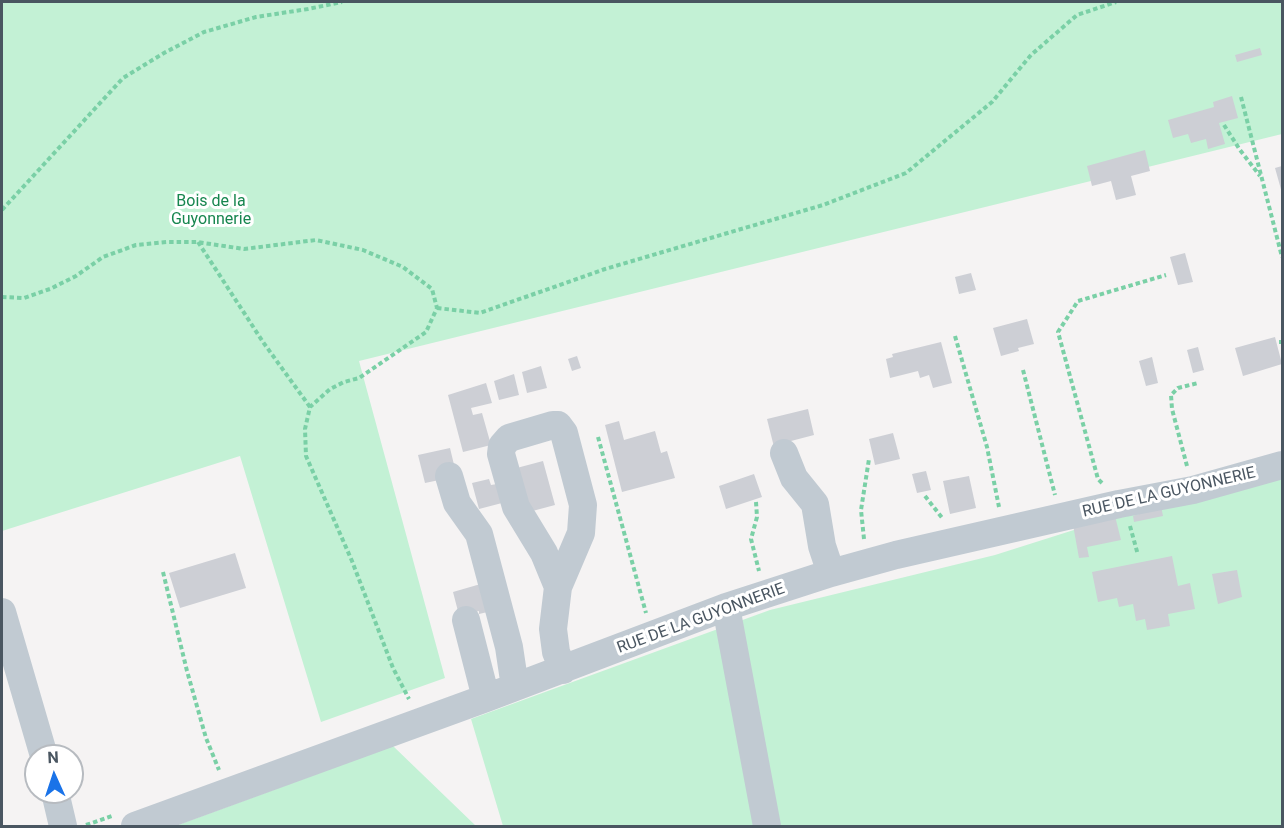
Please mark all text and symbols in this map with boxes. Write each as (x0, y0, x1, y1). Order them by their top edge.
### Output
park label: Bois de la Guyonnerie (171, 192, 251, 230)
street label: RUE DE LA GUYONNERIE (1081, 464, 1257, 522)
street label: RUE DE LA GUYONNERIE (615, 580, 787, 658)
north arrow (24, 744, 84, 804)
text: N (47, 748, 59, 767)

